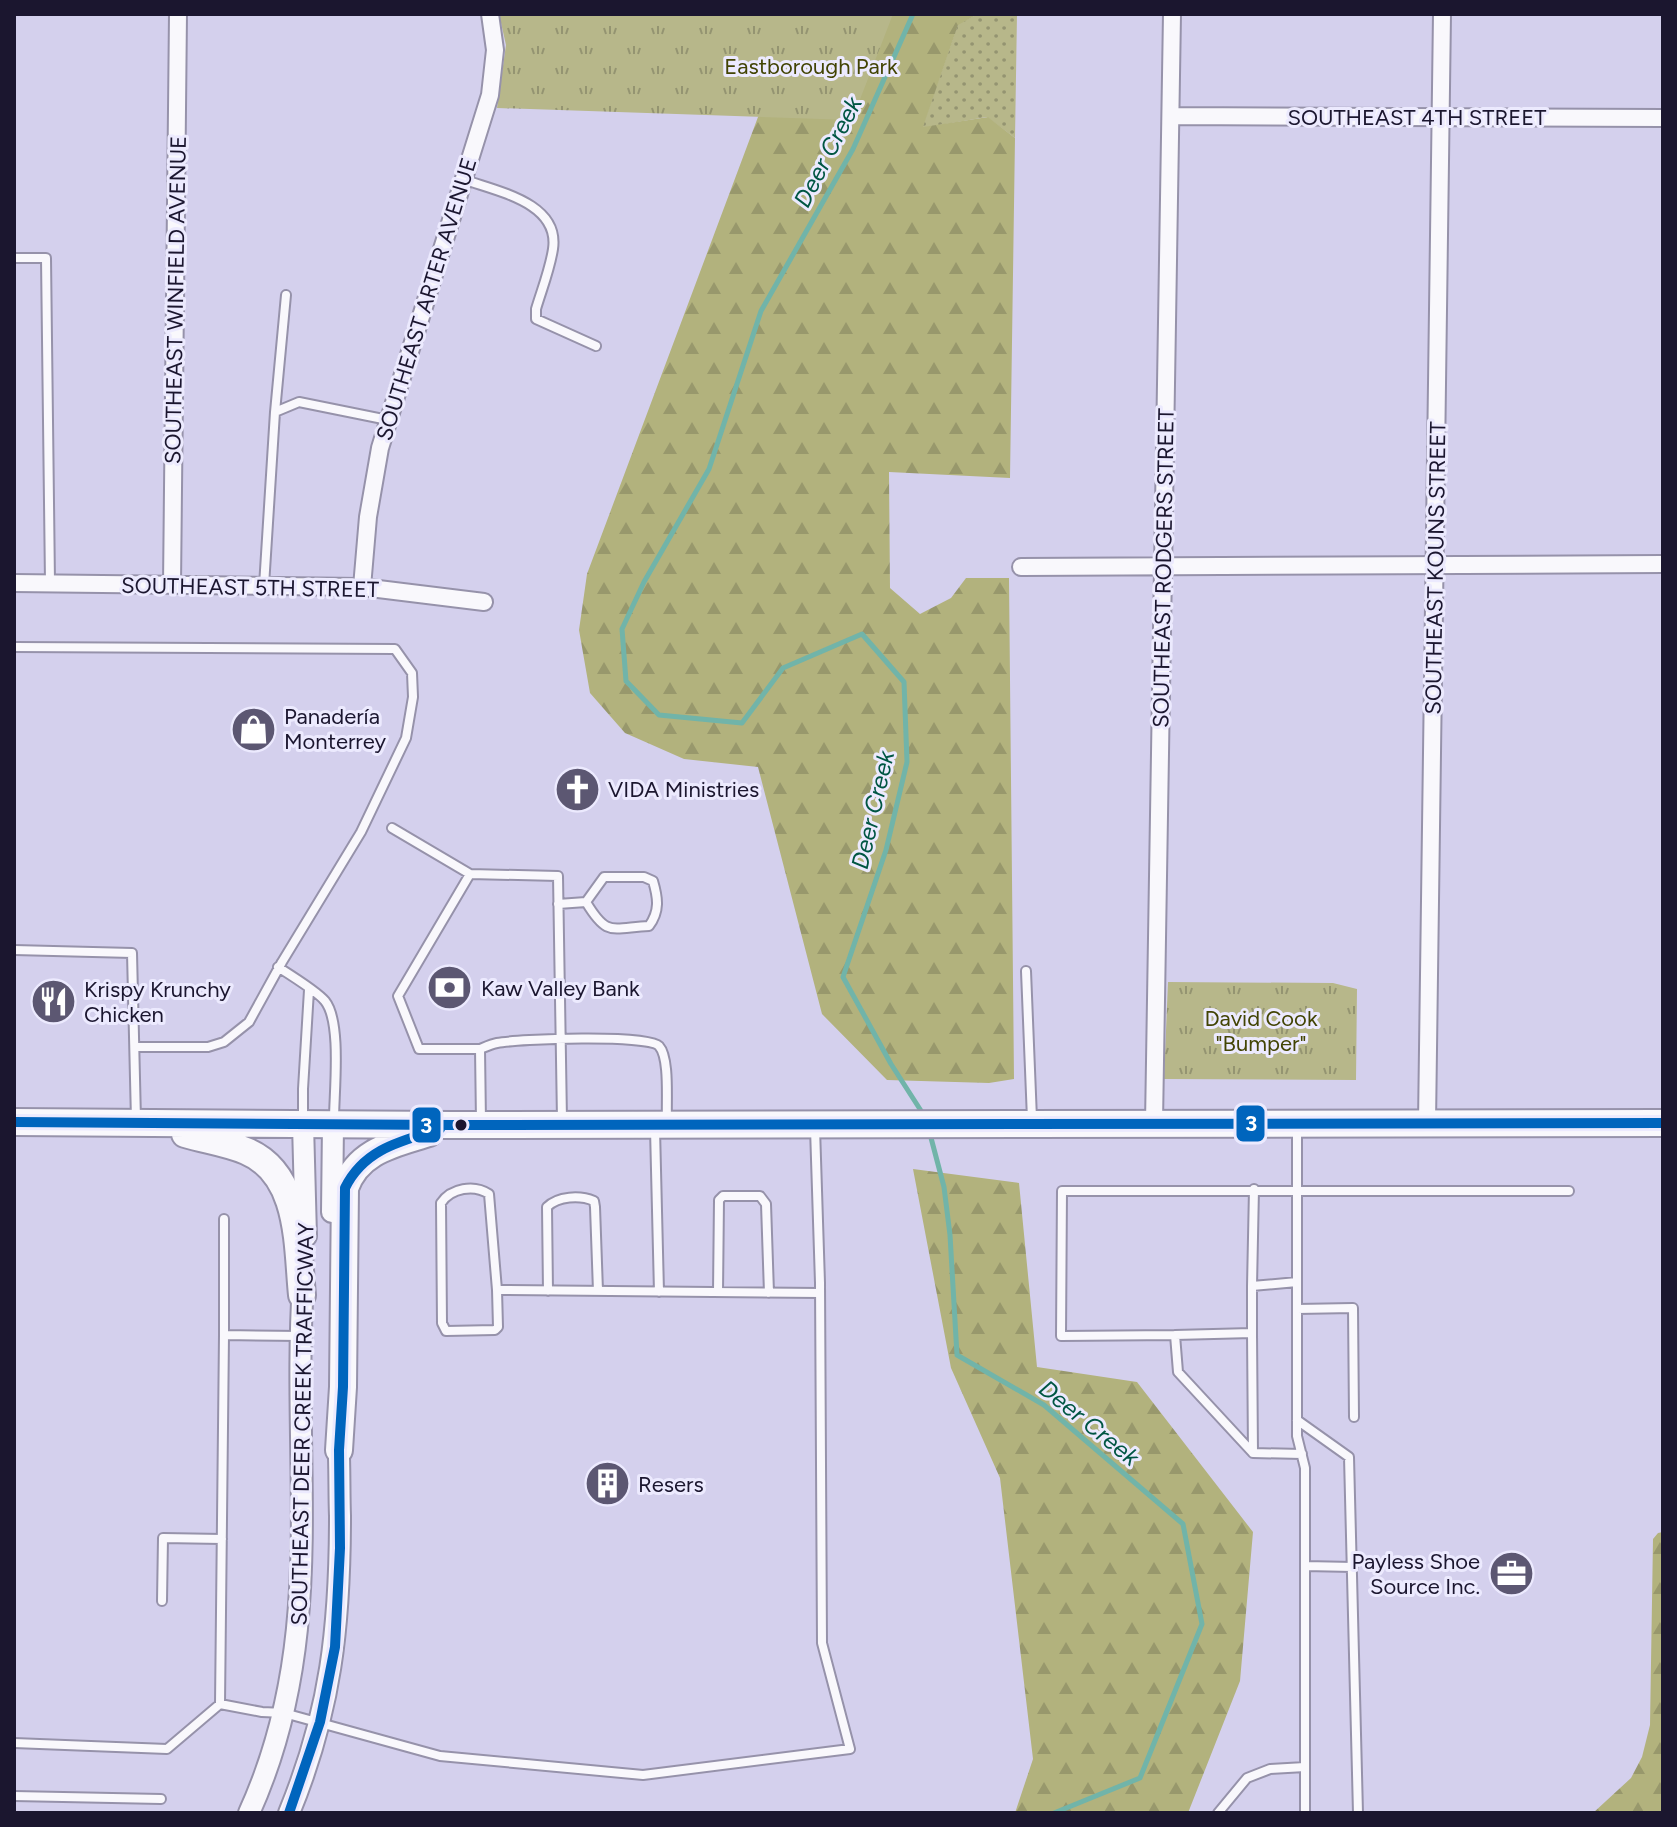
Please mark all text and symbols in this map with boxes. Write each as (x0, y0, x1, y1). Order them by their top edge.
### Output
park label: Eastborough Park (724, 53, 898, 80)
water label: Deer Creek (787, 90, 868, 212)
street label: SOUTHEAST 4TH STREET (1288, 104, 1546, 131)
street label: SOUTHEAST WINFIELD AVENUE (159, 136, 192, 464)
street label: SOUTHEAST ARTER AVENUE (371, 154, 482, 444)
street label: SOUTHEAST RODGERS STREET (1147, 408, 1180, 728)
street label: SOUTHEAST KOUNS STREET (1419, 421, 1452, 715)
street label: SOUTHEAST 5TH STREET (121, 572, 379, 603)
place label: Panadería Monterrey (284, 703, 387, 755)
shop icon: Panadería Monterrey (229, 705, 277, 753)
water label: Deer Creek (845, 747, 900, 872)
church icon: VIDA Ministries (553, 765, 601, 813)
place label: VIDA Ministries (608, 776, 759, 803)
bank icon: Kaw Valley Bank (426, 964, 474, 1012)
place label: Kaw Valley Bank (481, 975, 640, 1002)
place label: Krispy Krunchy Chicken (84, 976, 231, 1028)
restaurant icon: Krispy Krunchy Chicken (29, 978, 77, 1026)
park label: David Cook "Bumper" (1204, 1005, 1318, 1057)
line badge: 3 (1235, 1104, 1266, 1143)
line badge: 3 (411, 1106, 442, 1144)
text: 3 (1245, 1110, 1257, 1137)
text: 3 (420, 1112, 432, 1139)
unlabelled marker (453, 1117, 469, 1133)
street label: SOUTHEAST DEER CREEK TRAFFICWAY (285, 1221, 320, 1626)
water label: Deer Creek (1033, 1374, 1146, 1473)
building icon: Resers (583, 1460, 631, 1508)
place label: Resers (638, 1471, 704, 1498)
place label: Payless Shoe Source Inc. (1352, 1548, 1480, 1600)
office icon: Payless Shoe Source Inc. (1487, 1550, 1535, 1598)

